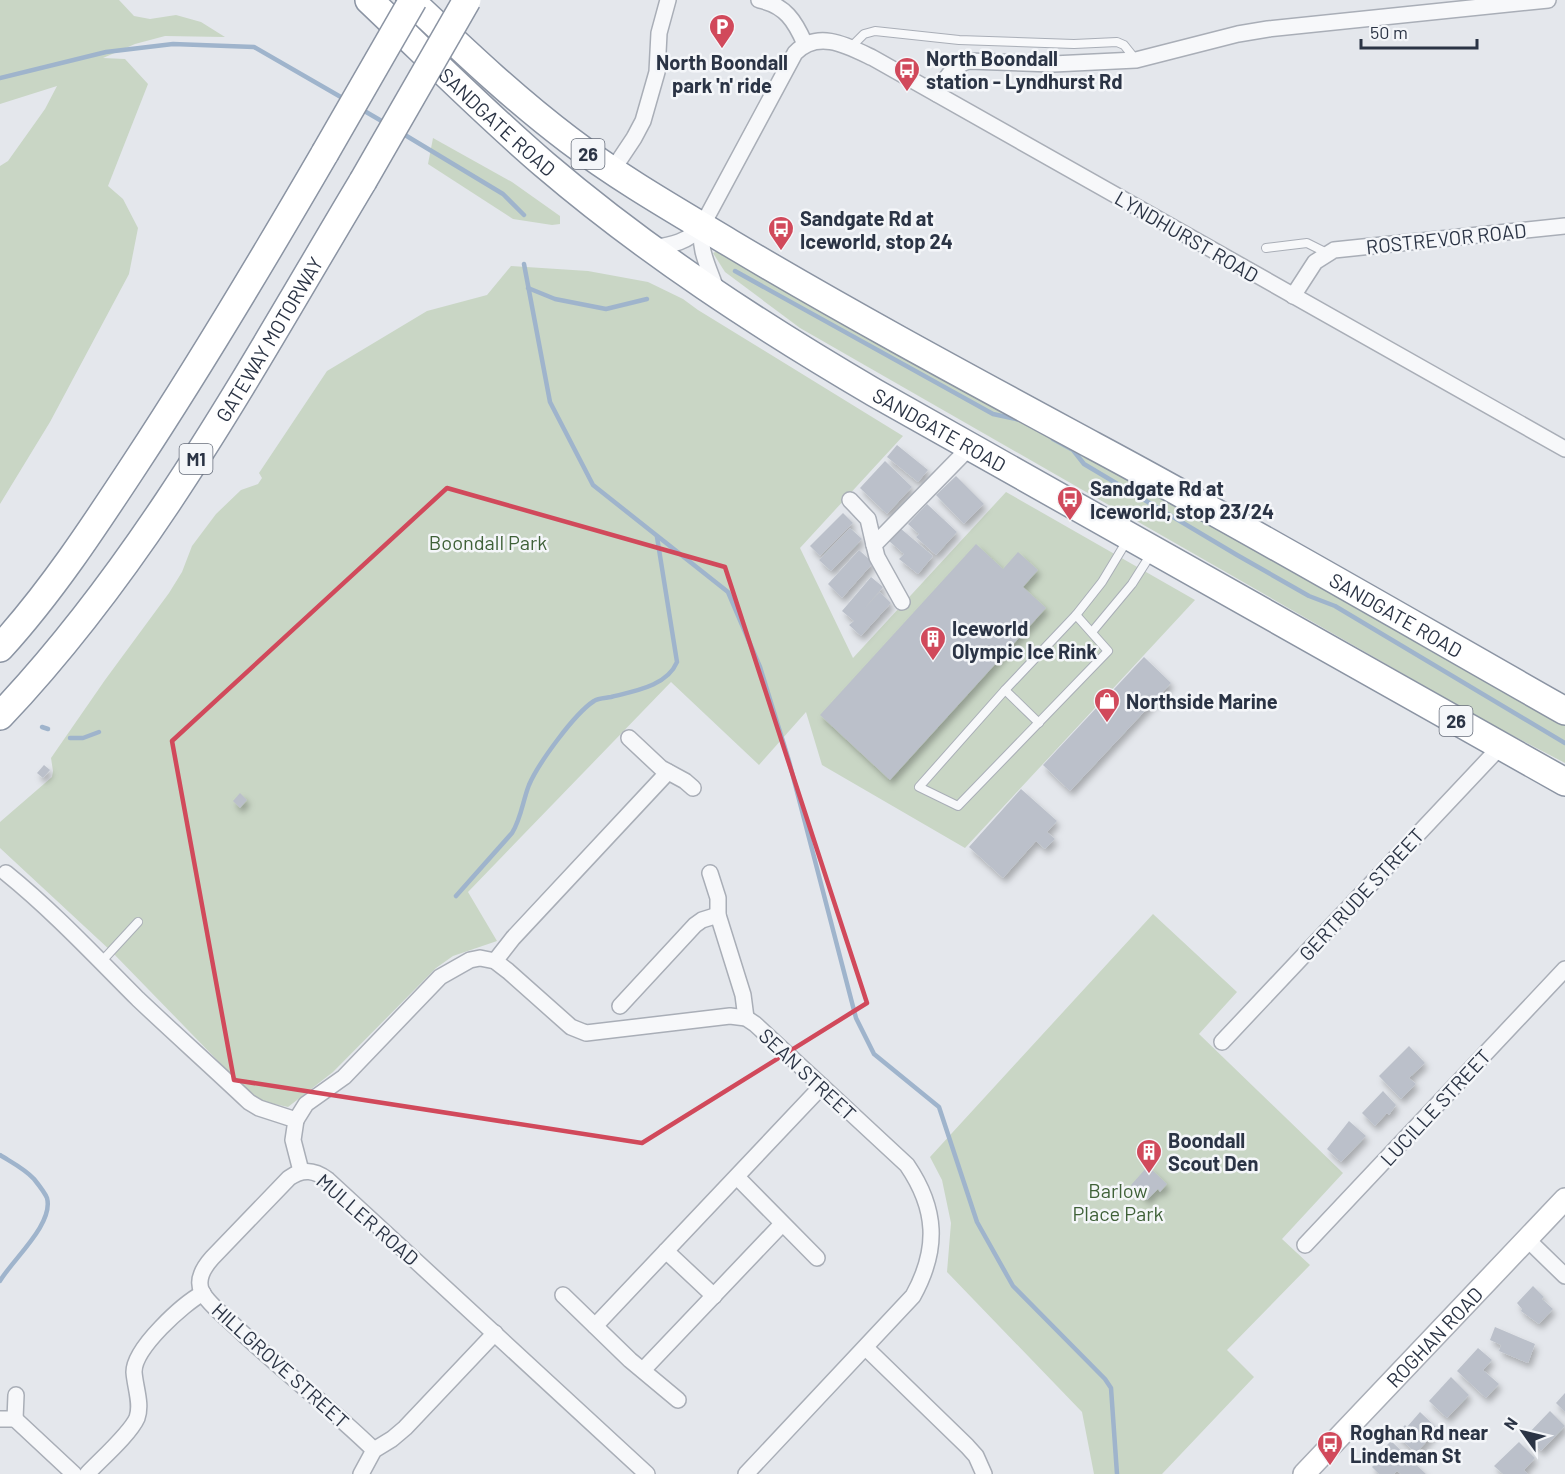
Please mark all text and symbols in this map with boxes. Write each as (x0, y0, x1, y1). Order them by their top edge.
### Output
parking icon: North Boondall park 'n' ride (707, 12, 737, 50)
scale bar (1361, 12, 1476, 50)
text: 50 m (1370, 21, 1408, 43)
place label: North Boondall station - Lyndhurst Rd (926, 46, 1122, 93)
place label: North Boondall park 'n' ride (656, 50, 788, 97)
bus stop icon: North Boondall station - Lyndhurst Rd (892, 55, 922, 93)
street label: SANDGATE ROAD (434, 62, 561, 181)
road number: 26 (572, 139, 604, 169)
street label: LYNDHURST ROAD (1111, 185, 1263, 287)
place label: Sandgate Rd at Iceworld, stop 24 (800, 206, 953, 253)
bus stop icon: Sandgate Rd at Iceworld, stop 24 (766, 214, 796, 252)
street label: ROSTREVOR ROAD (1365, 218, 1527, 258)
street label: GATEWAY MOTORWAY (210, 252, 327, 426)
street label: SANDGATE ROAD (869, 382, 1010, 476)
road number: M1 (180, 444, 212, 474)
place label: Sandgate Rd at Iceworld, stop 23/24 (1090, 476, 1274, 523)
bus stop icon: Sandgate Rd at Iceworld, stop 23/24 (1055, 484, 1085, 522)
park label: Boondall Park (429, 530, 547, 554)
street label: SANDGATE ROAD (1325, 567, 1467, 662)
place label: Iceworld Olympic Ice Rink (952, 616, 1097, 663)
building icon: Iceworld Olympic Ice Rink (918, 624, 948, 662)
shop icon: Northside Marine (1092, 686, 1122, 724)
place label: Northside Marine (1126, 689, 1278, 713)
road number: 26 (1440, 706, 1472, 736)
street label: GERTRUDE STREET (1294, 823, 1428, 965)
street label: SEAN STREET (755, 1023, 861, 1125)
street label: LUCILLE STREET (1375, 1044, 1495, 1170)
place label: Boondall Scout Den (1168, 1128, 1258, 1175)
building icon: Boondall Scout Den (1134, 1137, 1164, 1175)
street label: MULLER ROAD (312, 1168, 424, 1270)
park label: Barlow Place Park (1073, 1178, 1163, 1225)
street label: ROGHAN ROAD (1381, 1282, 1487, 1392)
street label: HILLGROVE STREET (208, 1297, 354, 1433)
north arrow (1493, 1402, 1553, 1462)
text: N (1499, 1414, 1521, 1433)
place label: Roghan Rd near Lindeman St (1350, 1420, 1489, 1467)
bus stop icon: Roghan Rd near Lindeman St (1315, 1429, 1345, 1467)

